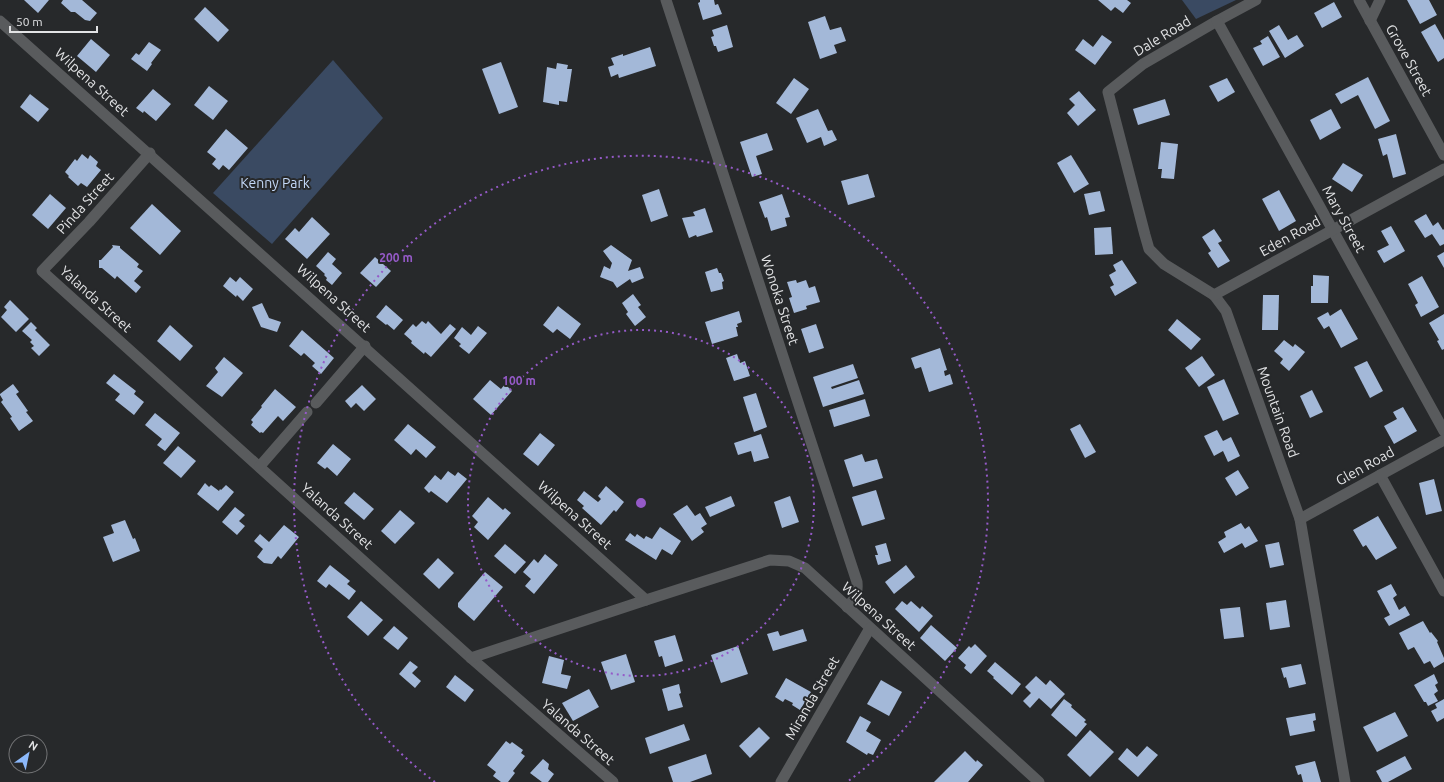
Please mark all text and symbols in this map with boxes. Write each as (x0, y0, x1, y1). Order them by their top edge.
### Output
scale bar (10, 8, 97, 34)
street label: Dale Road (1130, 13, 1194, 59)
text: 50 m (16, 15, 43, 28)
street label: Grove Street (1383, 21, 1436, 99)
street label: Wilpena Street (52, 45, 133, 120)
street label: Pinda Street (53, 169, 117, 237)
park label: Kenny Park (240, 175, 310, 191)
street label: Mary Street (1319, 183, 1369, 256)
street label: Eden Road (1257, 213, 1323, 259)
text: 200 m (379, 251, 413, 264)
street label: Wonoka Street (758, 253, 802, 347)
street label: Wilpena Street (294, 261, 375, 336)
street label: Yalanda Street (57, 262, 136, 336)
street label: Mountain Road (1254, 364, 1302, 460)
text: 100 m (502, 374, 536, 387)
street label: Glen Road (1333, 443, 1397, 489)
street label: Wilpena Street (535, 478, 616, 553)
street label: Yalanda Street (298, 479, 377, 553)
centre of rings (634, 496, 648, 510)
street label: Wilpena Street (839, 579, 920, 654)
street label: Miranda Street (782, 653, 843, 743)
street label: Yalanda Street (538, 696, 618, 768)
north arrow (8, 734, 48, 774)
text: N (27, 738, 40, 753)

